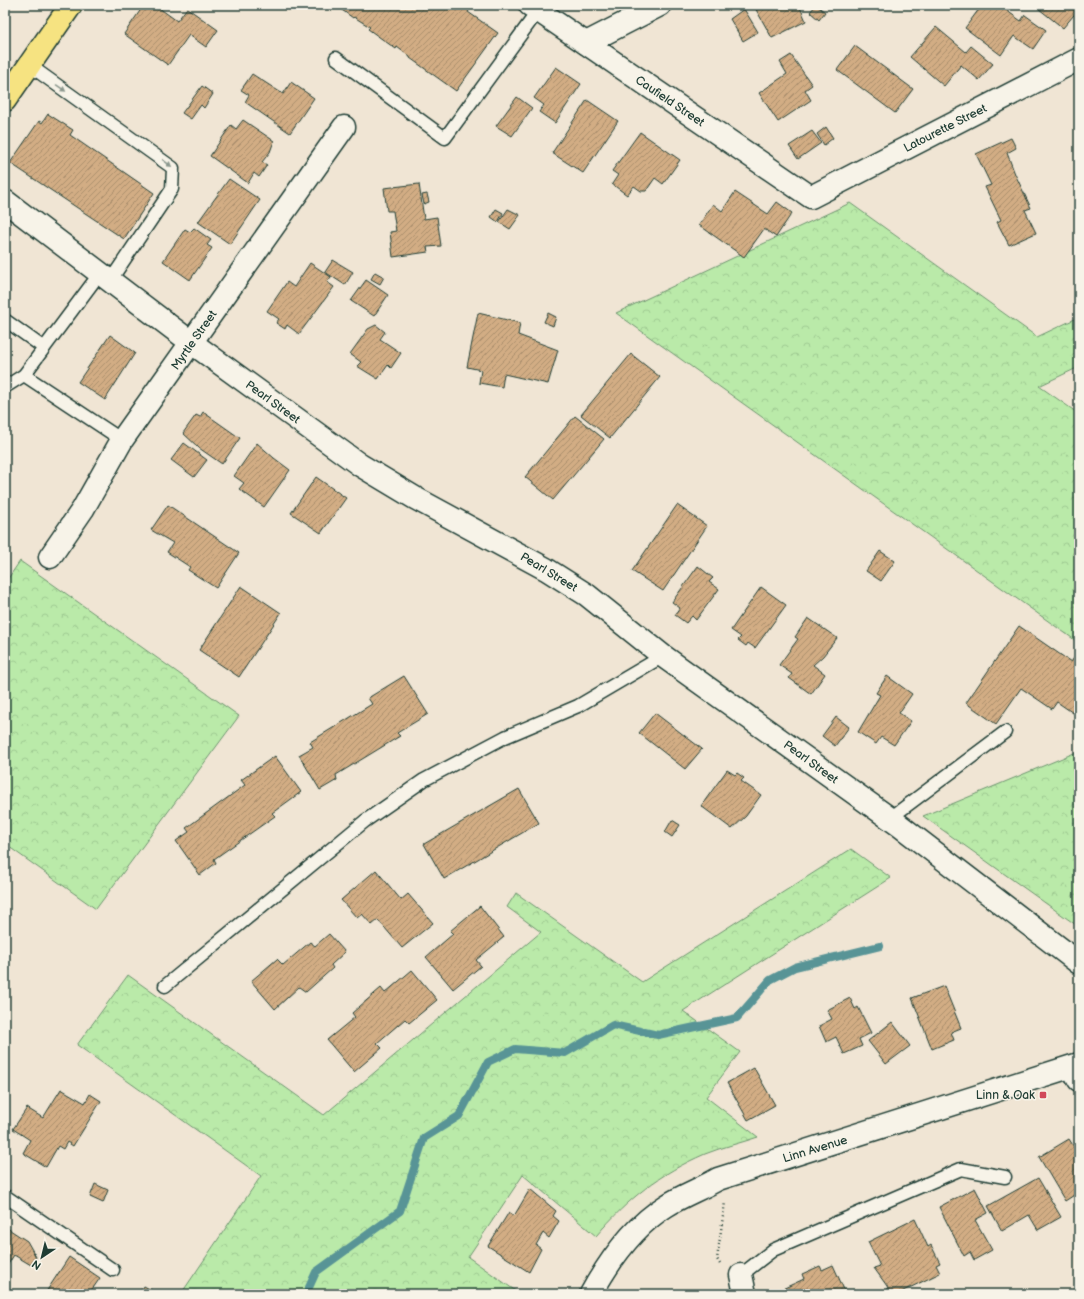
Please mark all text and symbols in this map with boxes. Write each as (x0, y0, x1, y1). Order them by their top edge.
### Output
street label: Caufield Street (632, 73, 707, 130)
one-way arrow (56, 83, 66, 91)
street label: Latourette Street (901, 101, 990, 156)
one-way arrow (161, 159, 172, 167)
street label: Myrtle Street (168, 307, 221, 373)
street label: Pearl Street (242, 378, 303, 427)
street label: Pearl Street (517, 550, 580, 595)
street label: Pearl Street (780, 738, 841, 787)
place label: Linn & Oak (976, 1088, 1035, 1103)
marker: Linn & Oak (1038, 1090, 1048, 1100)
street label: Linn Avenue (781, 1133, 849, 1166)
north arrow (22, 1237, 62, 1277)
text: N (29, 1257, 44, 1272)

